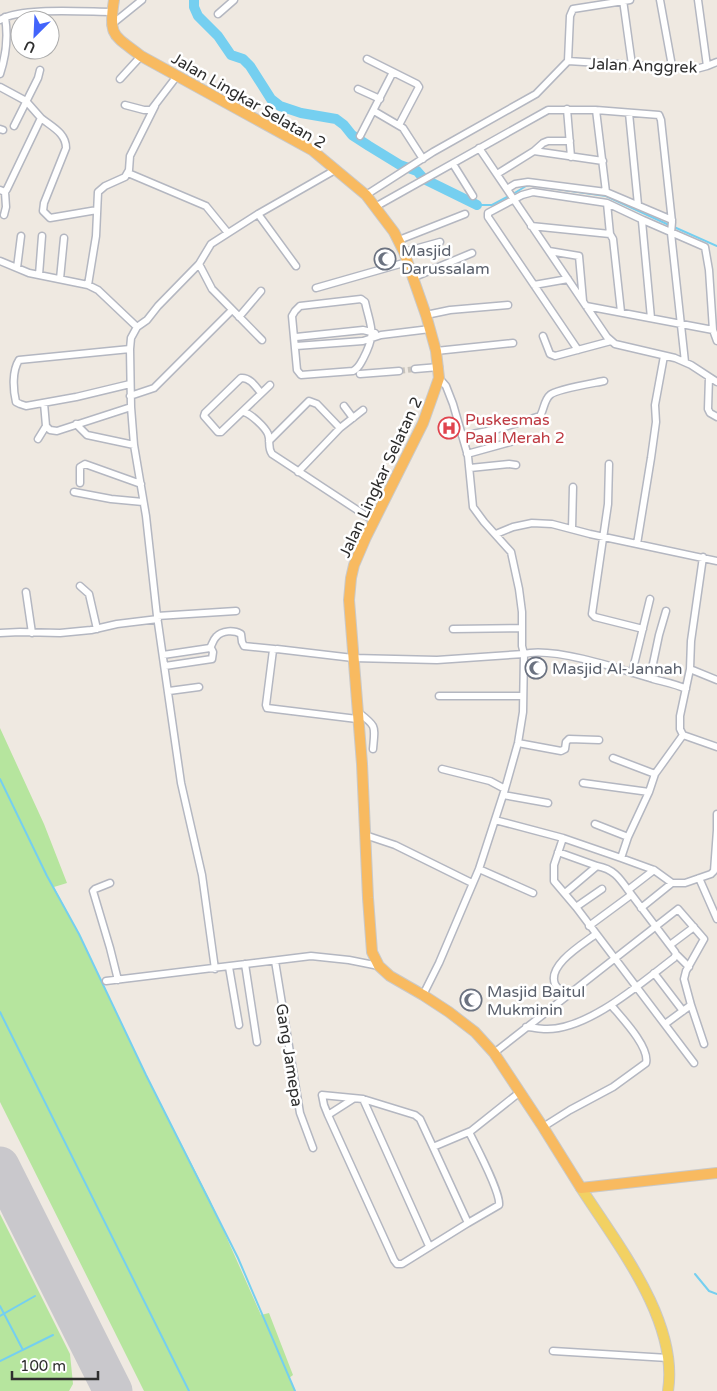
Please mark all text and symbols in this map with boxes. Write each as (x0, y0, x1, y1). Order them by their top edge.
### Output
north arrow (10, 10, 60, 60)
text: U (22, 36, 38, 56)
street label: Jalan Lingkar Selatan 2 (168, 48, 329, 153)
street label: Jalan Anggrek (588, 54, 698, 78)
place label: Masjid Darussalam (401, 241, 490, 279)
mosque icon: Masjid Darussalam (373, 247, 397, 271)
street label: Jalan Lingkar Selatan 2 (335, 394, 427, 561)
place label: Puskesmas Paal Merah 2 (465, 410, 565, 448)
hospital icon: Puskesmas Paal Merah 2 (437, 416, 461, 440)
mosque icon: Masjid Al-Jannah (524, 656, 548, 680)
place label: Masjid Al-Jannah (552, 659, 683, 679)
place label: Masjid Baitul Mukminin (487, 982, 585, 1020)
mosque icon: Masjid Baitul Mukminin (459, 988, 483, 1012)
street label: Gang Jamepa (271, 1002, 307, 1108)
scale bar (12, 1348, 99, 1380)
text: 100 m (20, 1357, 66, 1375)

